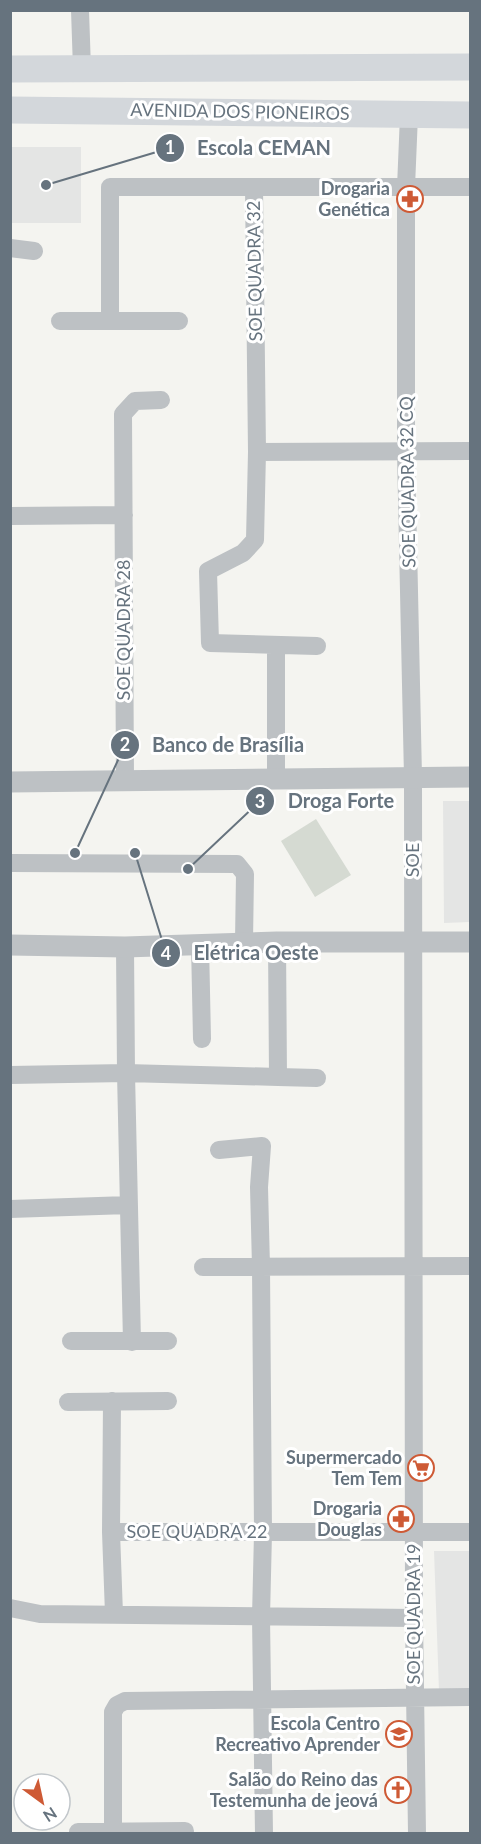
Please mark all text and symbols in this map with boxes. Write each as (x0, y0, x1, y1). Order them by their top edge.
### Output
street label: AVENIDA DOS PIONEIROS (130, 98, 350, 124)
callout: Escola CEMAN (155, 129, 343, 167)
text: Escola CEMAN (197, 135, 331, 159)
text: 1 (165, 136, 175, 158)
place label: Drogaria Genética (318, 177, 390, 220)
pharmacy icon: Drogaria Genética (395, 184, 425, 214)
street label: SOE QUADRA 32 (242, 200, 266, 342)
street label: SOE QUADRA 32 CQ (394, 395, 419, 568)
street label: SOE QUADRA 28 (112, 560, 134, 700)
callout: Banco de Brasília (110, 726, 317, 764)
text: Banco de Brasília (152, 732, 304, 756)
text: 2 (120, 733, 130, 755)
callout: Droga Forte (245, 782, 406, 820)
text: Droga Forte (288, 788, 395, 812)
text: 3 (255, 790, 265, 812)
street label: SOE (401, 843, 423, 877)
callout: Elétrica Oeste (151, 934, 330, 972)
text: Elétrica Oeste (193, 940, 319, 964)
text: 4 (161, 942, 171, 964)
place label: Supermercado Tem Tem (286, 1446, 402, 1489)
supermarket icon: Supermercado Tem Tem (406, 1453, 436, 1483)
place label: Drogaria Douglas (313, 1497, 382, 1540)
pharmacy icon: Drogaria Douglas (386, 1504, 416, 1534)
street label: SOE QUADRA 22 (127, 1520, 267, 1542)
street label: SOE QUADRA 19 (402, 1544, 424, 1684)
place label: Escola Centro Recreativo Aprender (215, 1712, 380, 1755)
school or university icon: Escola Centro Recreativo Aprender (384, 1719, 414, 1749)
place label: Salão do Reino das Testemunha de jeová (210, 1768, 378, 1811)
north arrow (12, 1772, 72, 1832)
church icon: Salão do Reino das Testemunha de jeová (383, 1775, 413, 1805)
text: N (40, 1804, 61, 1826)

